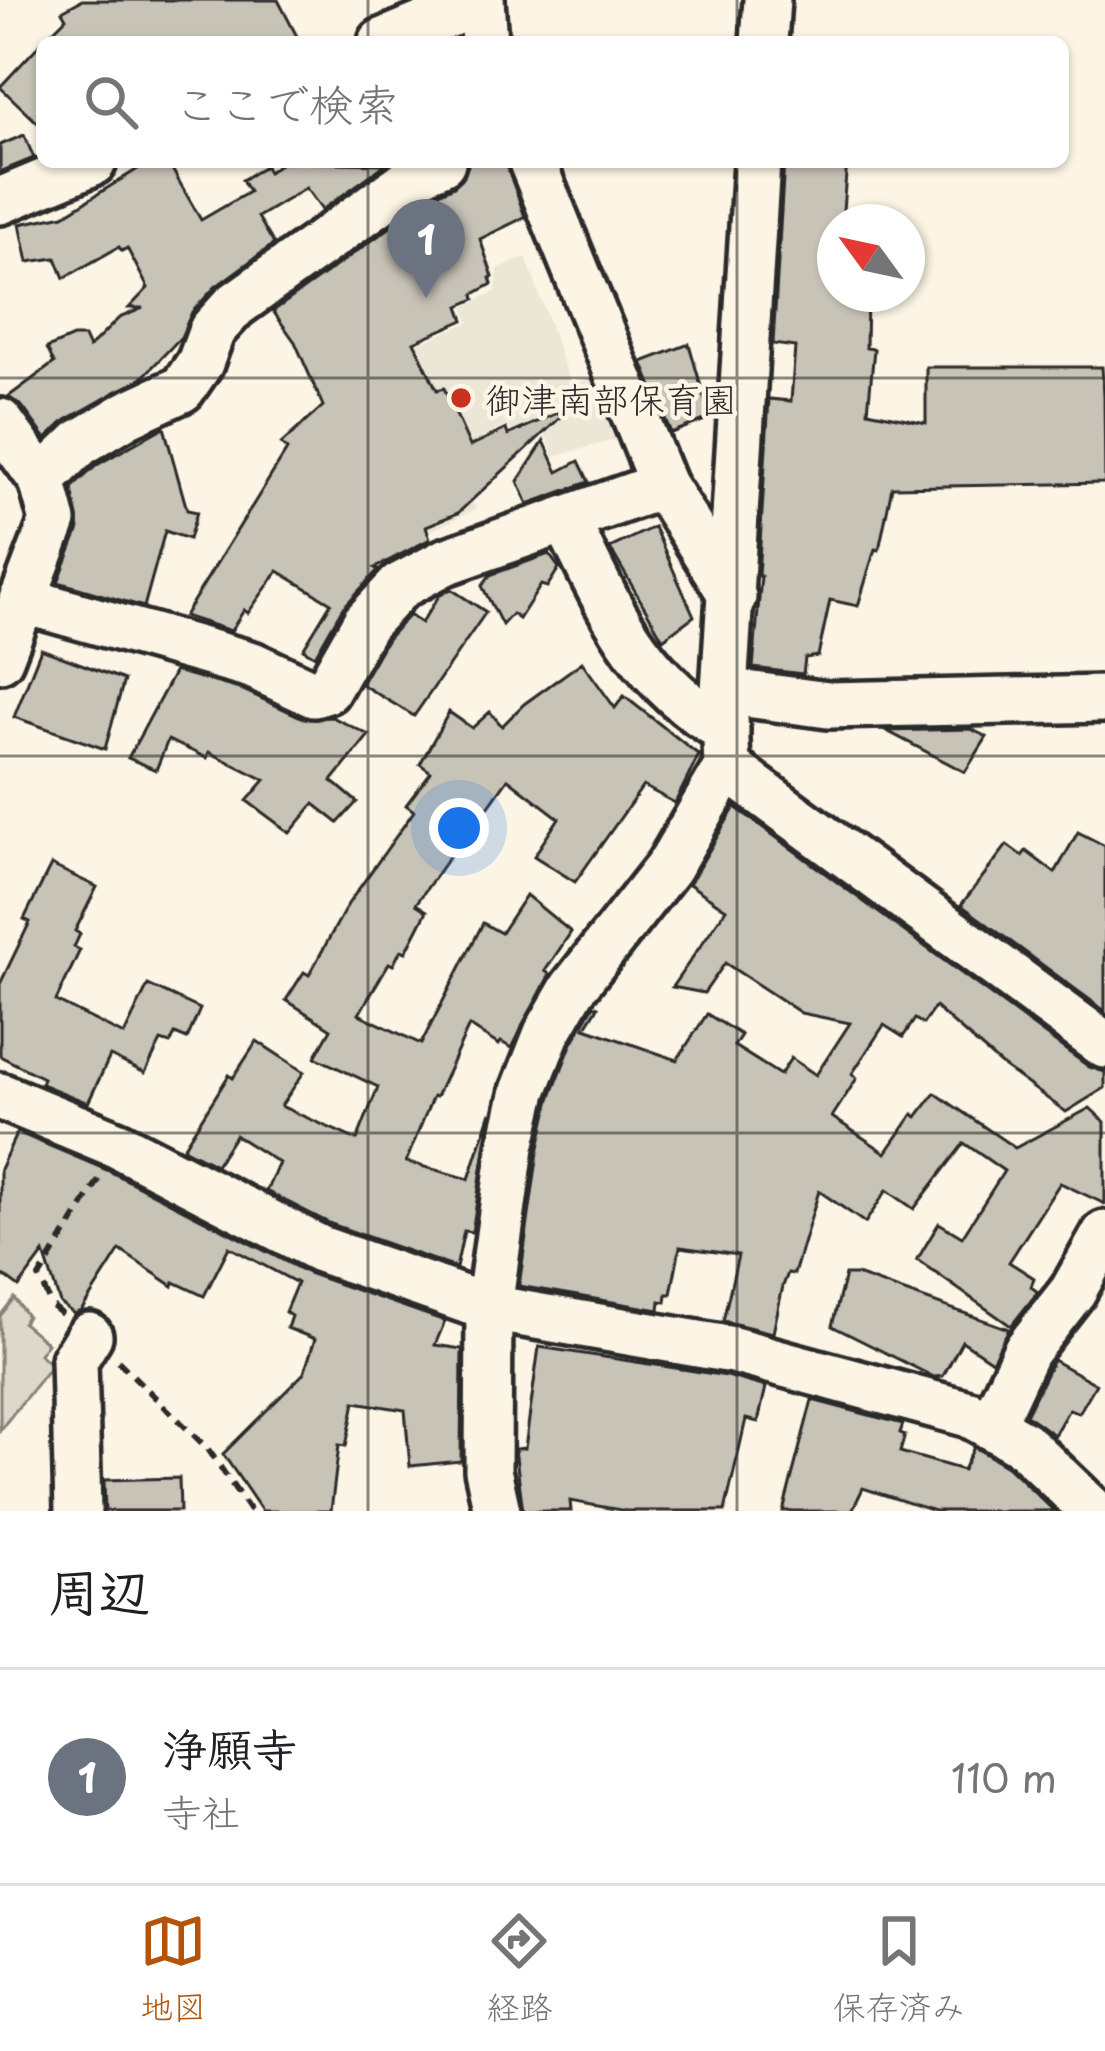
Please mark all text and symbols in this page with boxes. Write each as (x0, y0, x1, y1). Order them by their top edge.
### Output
search box (36, 36, 1069, 168)
text: ここで検索 (174, 68, 399, 136)
icon: search (78, 69, 144, 135)
pin: 1 (387, 199, 465, 298)
north arrow (817, 204, 925, 312)
place label: 御津南部保育園 (485, 371, 737, 425)
marker: 御津南部保育園 (448, 385, 474, 411)
your location (429, 798, 489, 858)
text: 周辺 (48, 1551, 150, 1628)
text: 浄願寺 (162, 1713, 297, 1781)
text: 1 (78, 1747, 96, 1806)
text: 110 m (951, 1747, 1057, 1806)
text: 寺社 (162, 1781, 240, 1840)
tab: 地図 (140, 1908, 206, 2030)
tab: 経路 (486, 1908, 552, 2030)
tab: 保存済み (833, 1908, 965, 2030)

